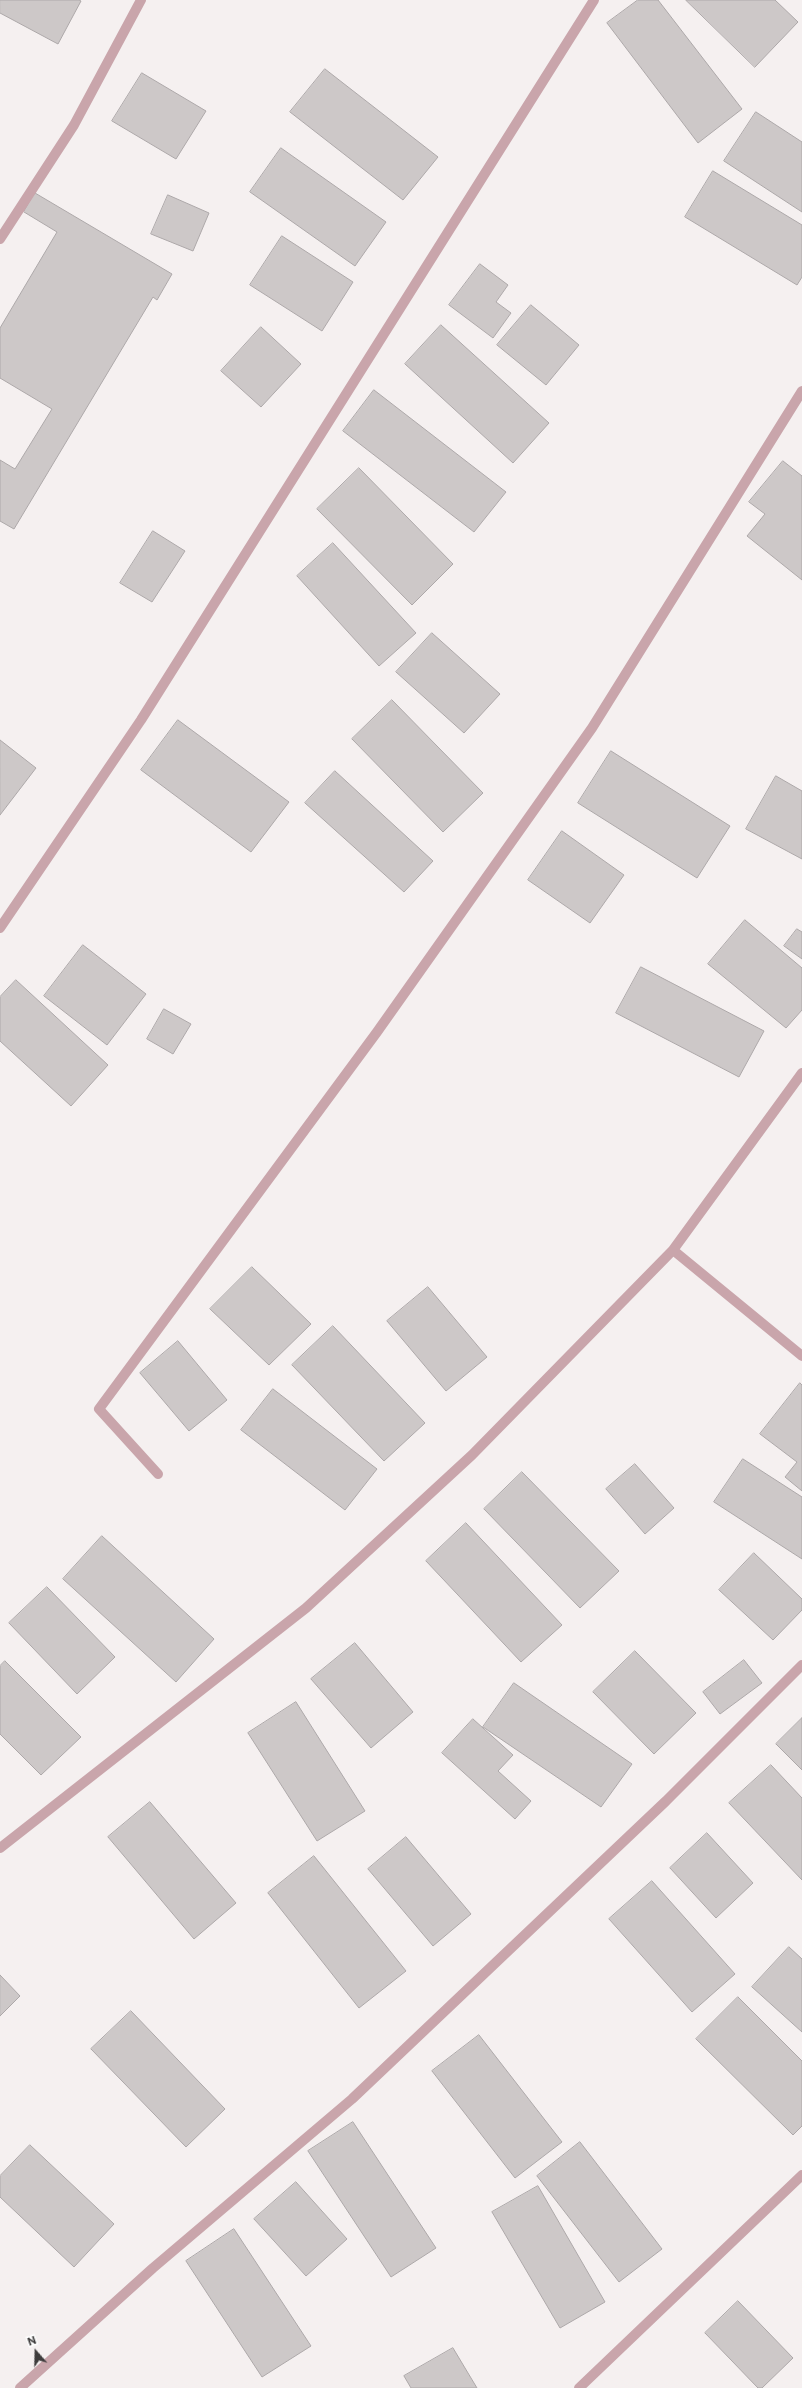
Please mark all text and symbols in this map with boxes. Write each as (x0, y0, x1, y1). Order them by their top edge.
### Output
north arrow (16, 2332, 56, 2372)
text: N (26, 2333, 38, 2348)

